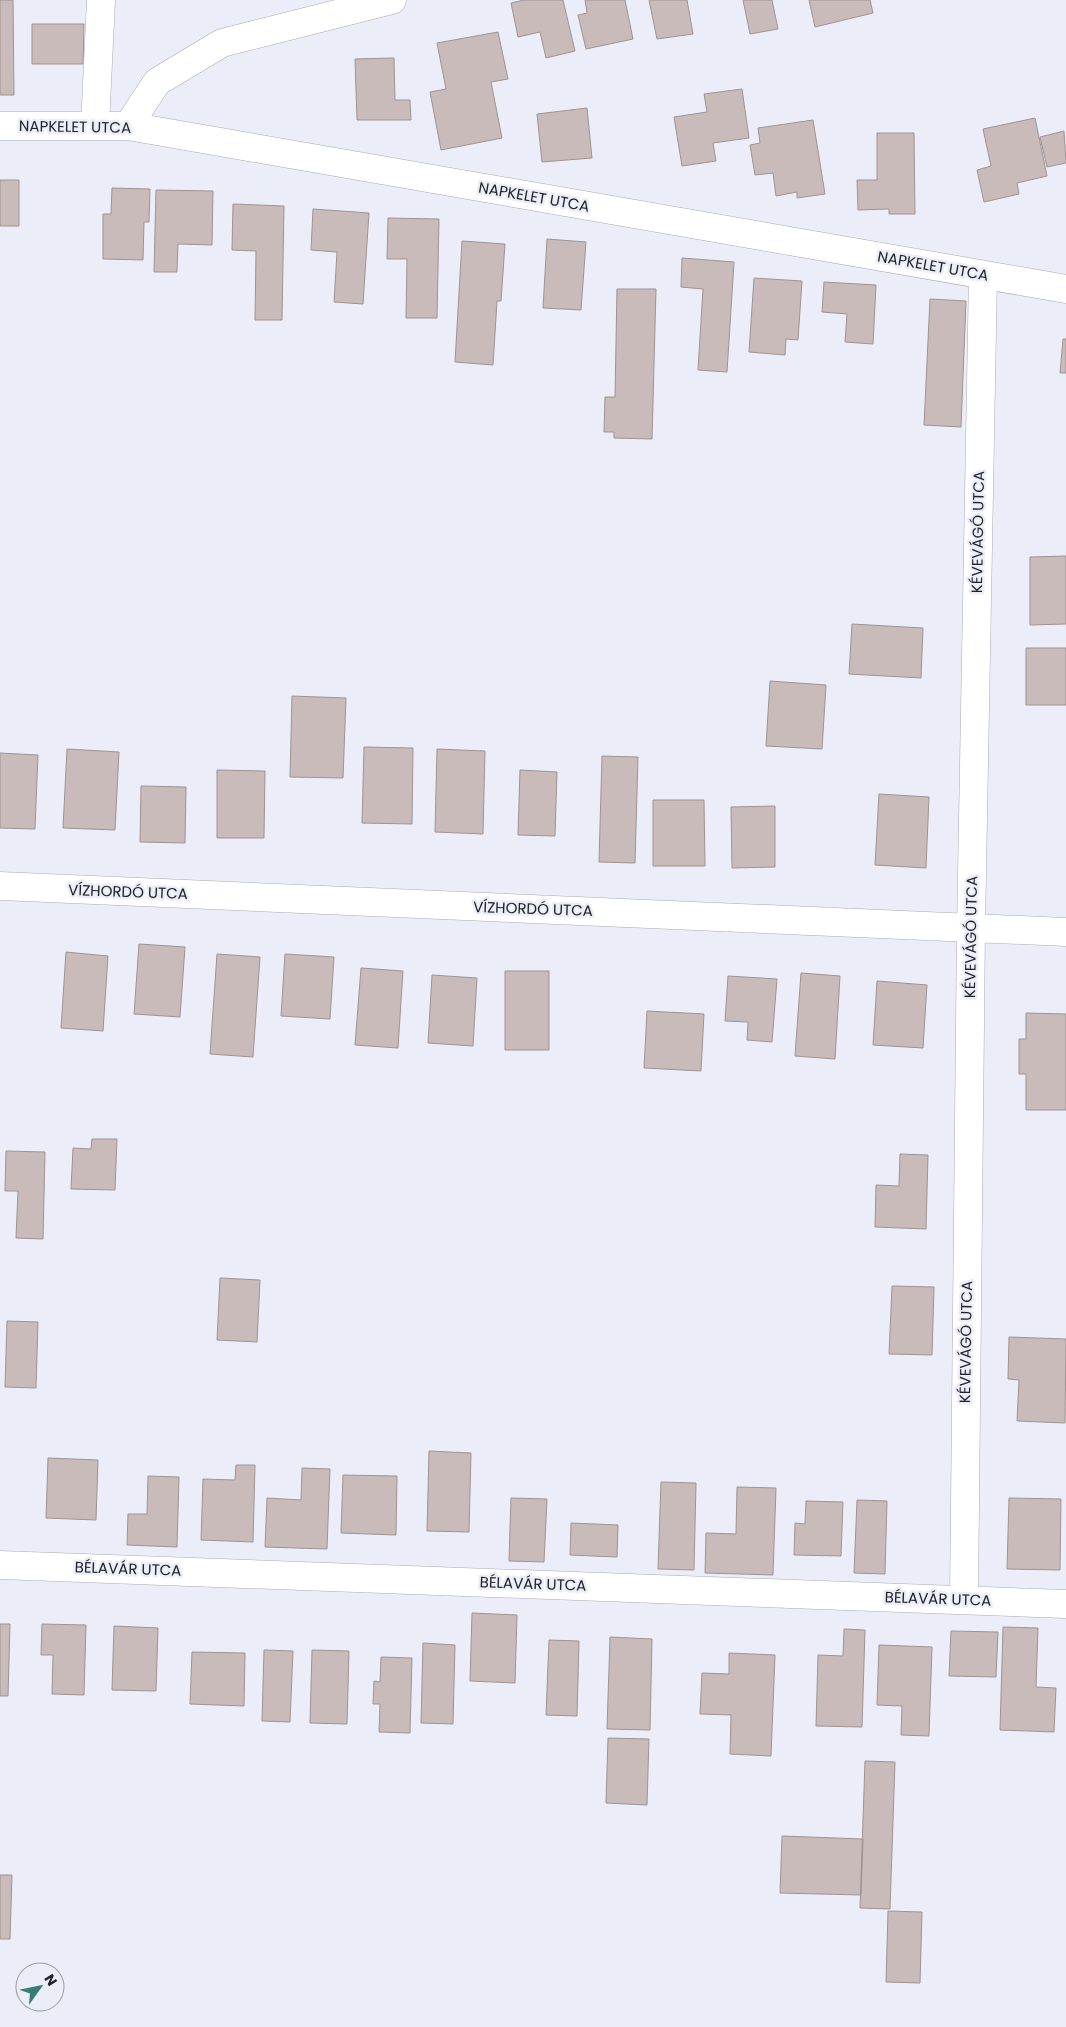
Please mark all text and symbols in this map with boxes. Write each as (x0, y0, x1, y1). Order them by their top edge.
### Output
street label: NAPKELET UTCA (19, 115, 131, 138)
street label: NAPKELET UTCA (477, 176, 591, 217)
street label: NAPKELET UTCA (876, 245, 990, 286)
street label: KÉVEVÁGÓ UTCA (966, 471, 989, 593)
street label: KÉVEVÁGÓ UTCA (959, 876, 982, 998)
street label: VÍZHORDÓ UTCA (68, 879, 188, 904)
street label: VÍZHORDÓ UTCA (473, 896, 593, 921)
street label: KÉVEVÁGÓ UTCA (954, 1281, 977, 1403)
street label: BÉLAVÁR UTCA (74, 1556, 182, 1581)
street label: BÉLAVÁR UTCA (479, 1571, 587, 1596)
street label: BÉLAVÁR UTCA (884, 1586, 992, 1611)
north arrow (15, 1962, 65, 2012)
text: N (40, 1970, 62, 1990)

